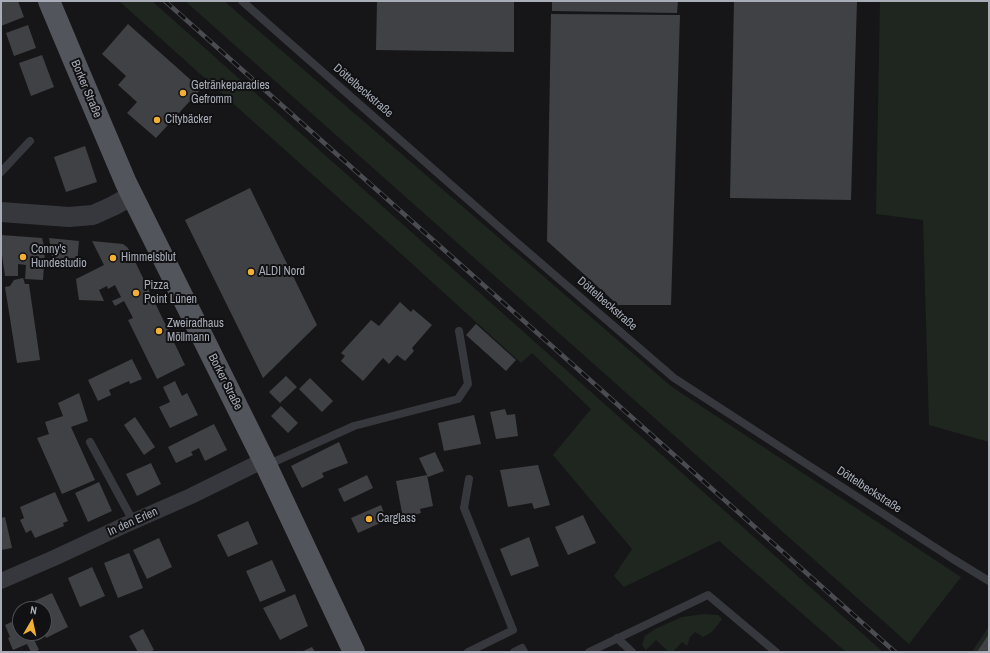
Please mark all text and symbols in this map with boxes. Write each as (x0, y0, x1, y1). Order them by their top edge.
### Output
street label: Borker Straße (67, 58, 105, 120)
street label: Döttelbeckstraße (330, 61, 396, 121)
place label: Getränkeparadies Gefromm (191, 79, 270, 107)
marker: Getränkeparadies Gefromm (178, 88, 188, 98)
place label: Citybäcker (165, 113, 212, 127)
marker: Citybäcker (152, 115, 162, 125)
place label: Conny's Hundestudio (31, 243, 87, 271)
place label: Himmelsblut (121, 251, 176, 265)
marker: Conny's Hundestudio (18, 252, 28, 262)
marker: Himmelsblut (108, 253, 118, 263)
place label: ALDI Nord (259, 265, 305, 279)
marker: ALDI Nord (246, 267, 256, 277)
street label: Döttelbeckstraße (574, 274, 640, 334)
place label: Pizza Point Lünen (144, 279, 197, 307)
marker: Pizza Point Lünen (131, 288, 141, 298)
place label: Zweiradhaus Möllmann (167, 317, 224, 345)
marker: Zweiradhaus Möllmann (154, 326, 164, 336)
street label: Borker Straße (205, 351, 245, 413)
street label: Döttelbeckstraße (834, 464, 904, 516)
street label: In den Erlen (106, 505, 160, 539)
place label: Carglass (377, 512, 416, 526)
marker: Carglass (364, 514, 374, 524)
north arrow (12, 601, 52, 641)
text: N (29, 603, 38, 618)

